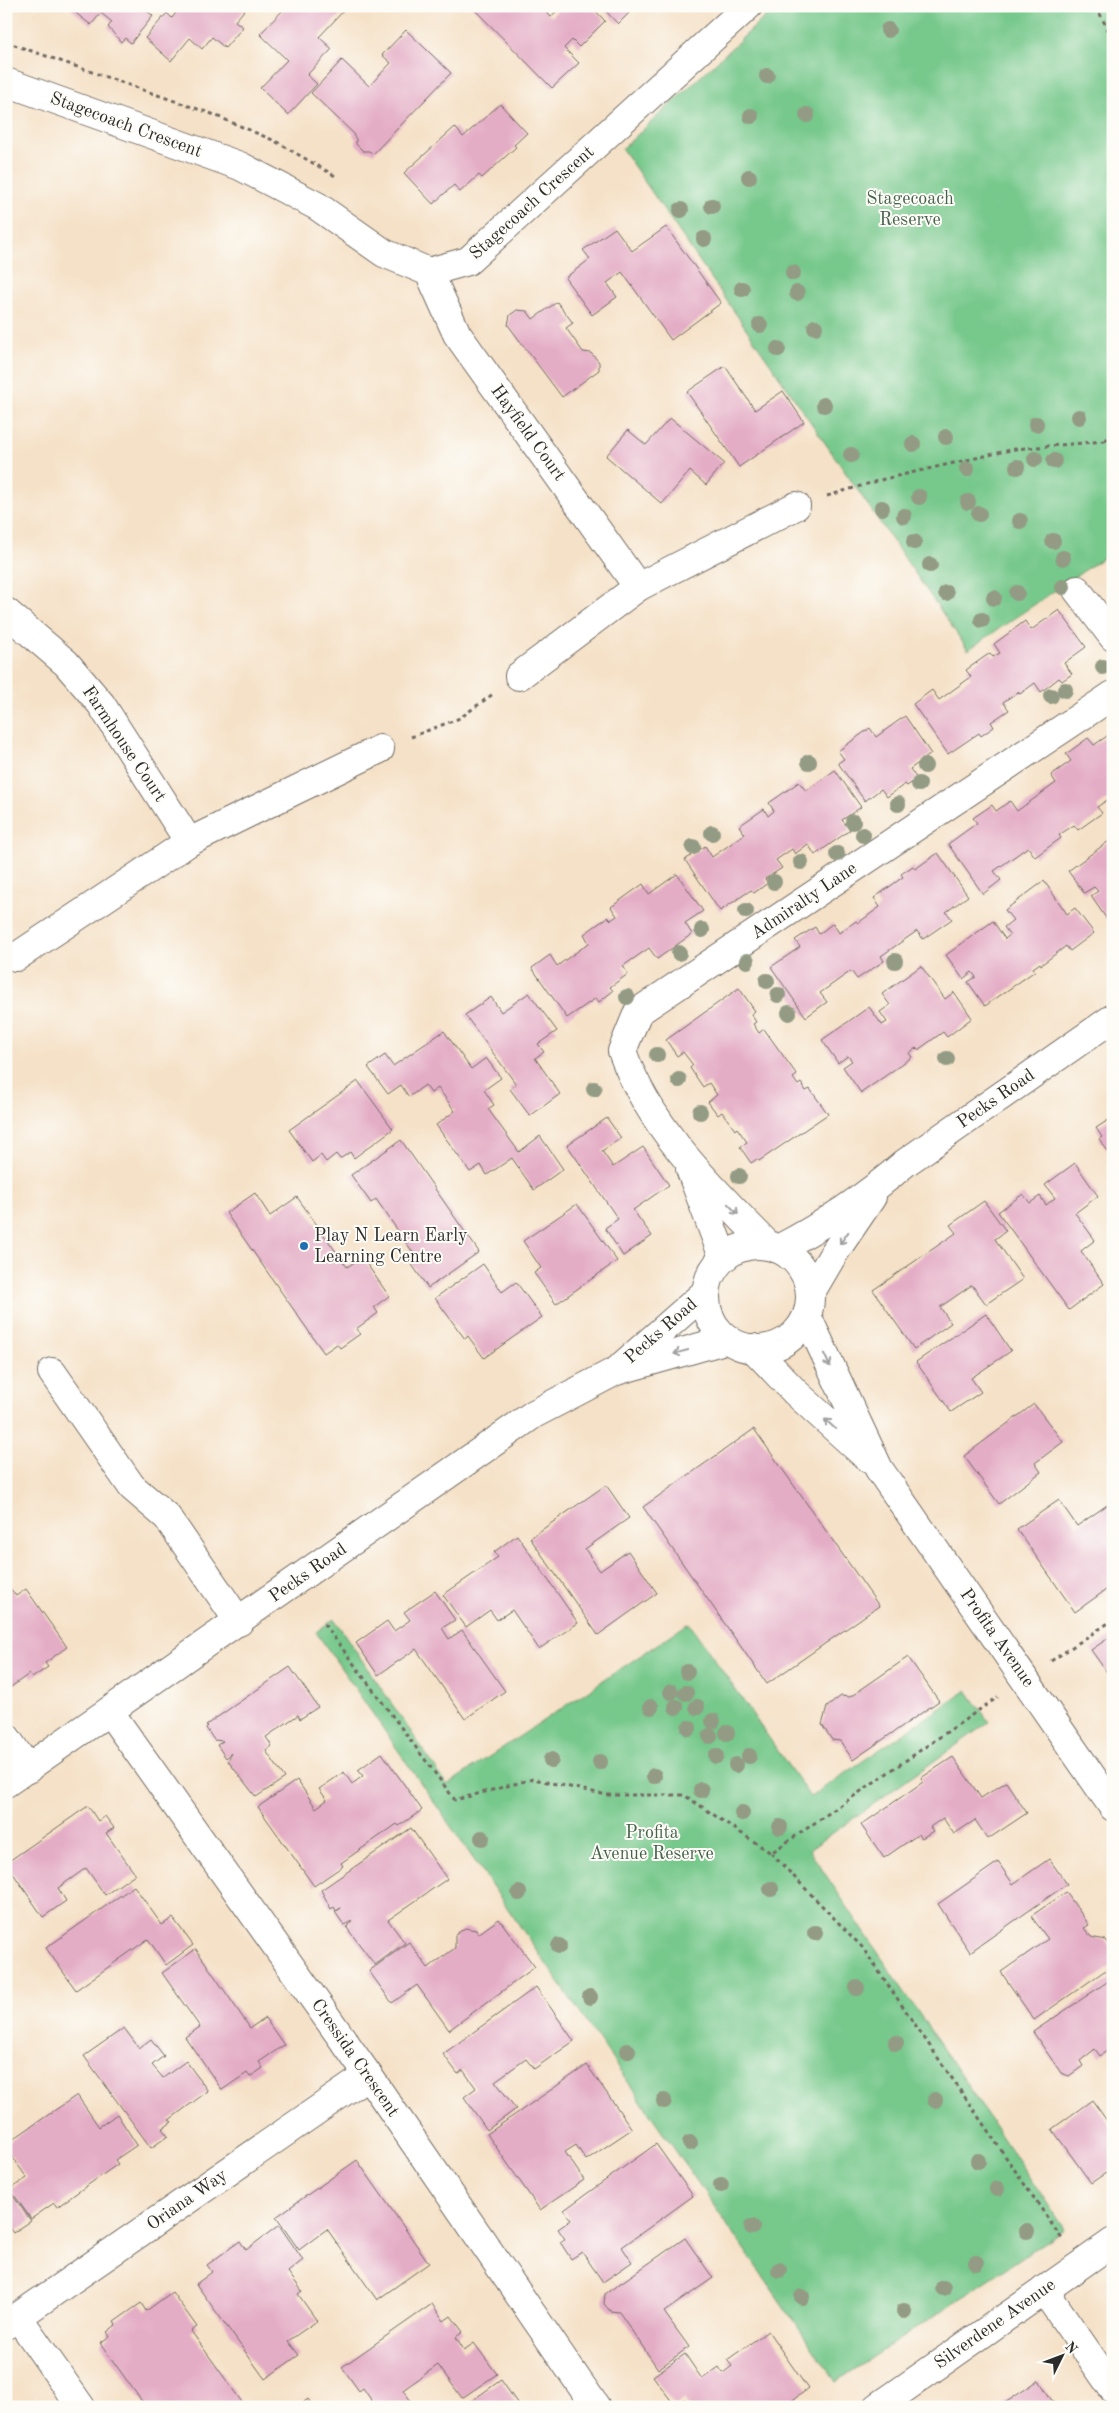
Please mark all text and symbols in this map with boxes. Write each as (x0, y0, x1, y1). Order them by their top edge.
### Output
street label: Stagecoach Crescent (48, 89, 204, 161)
street label: Stagecoach Crescent (466, 143, 598, 263)
park label: Stagecoach Reserve (866, 190, 954, 229)
street label: Hayfield Court (487, 382, 569, 484)
street label: Farmhouse Court (79, 683, 169, 805)
street label: Admiralty Lane (748, 859, 860, 943)
street label: Pecks Road (954, 1066, 1038, 1132)
one-way arrow (727, 1202, 739, 1215)
place label: Play N Learn Early Learning Centre (314, 1227, 468, 1266)
one-way arrow (839, 1231, 849, 1245)
marker: Play N Learn Early Learning Centre (298, 1240, 310, 1252)
street label: Pecks Road (621, 1295, 701, 1367)
one-way arrow (673, 1348, 689, 1357)
one-way arrow (823, 1352, 833, 1367)
one-way arrow (824, 1418, 837, 1430)
street label: Pecks Road (266, 1540, 350, 1606)
street label: Profita Avenue (957, 1586, 1037, 1690)
park label: Profita Avenue Reserve (590, 1824, 714, 1863)
street label: Cressida Crescent (308, 1996, 402, 2120)
street label: Oriana Way (144, 2166, 231, 2234)
street label: Silverdene Avenue (931, 2276, 1059, 2372)
north arrow (1036, 2330, 1086, 2380)
text: N (1062, 2339, 1080, 2357)

